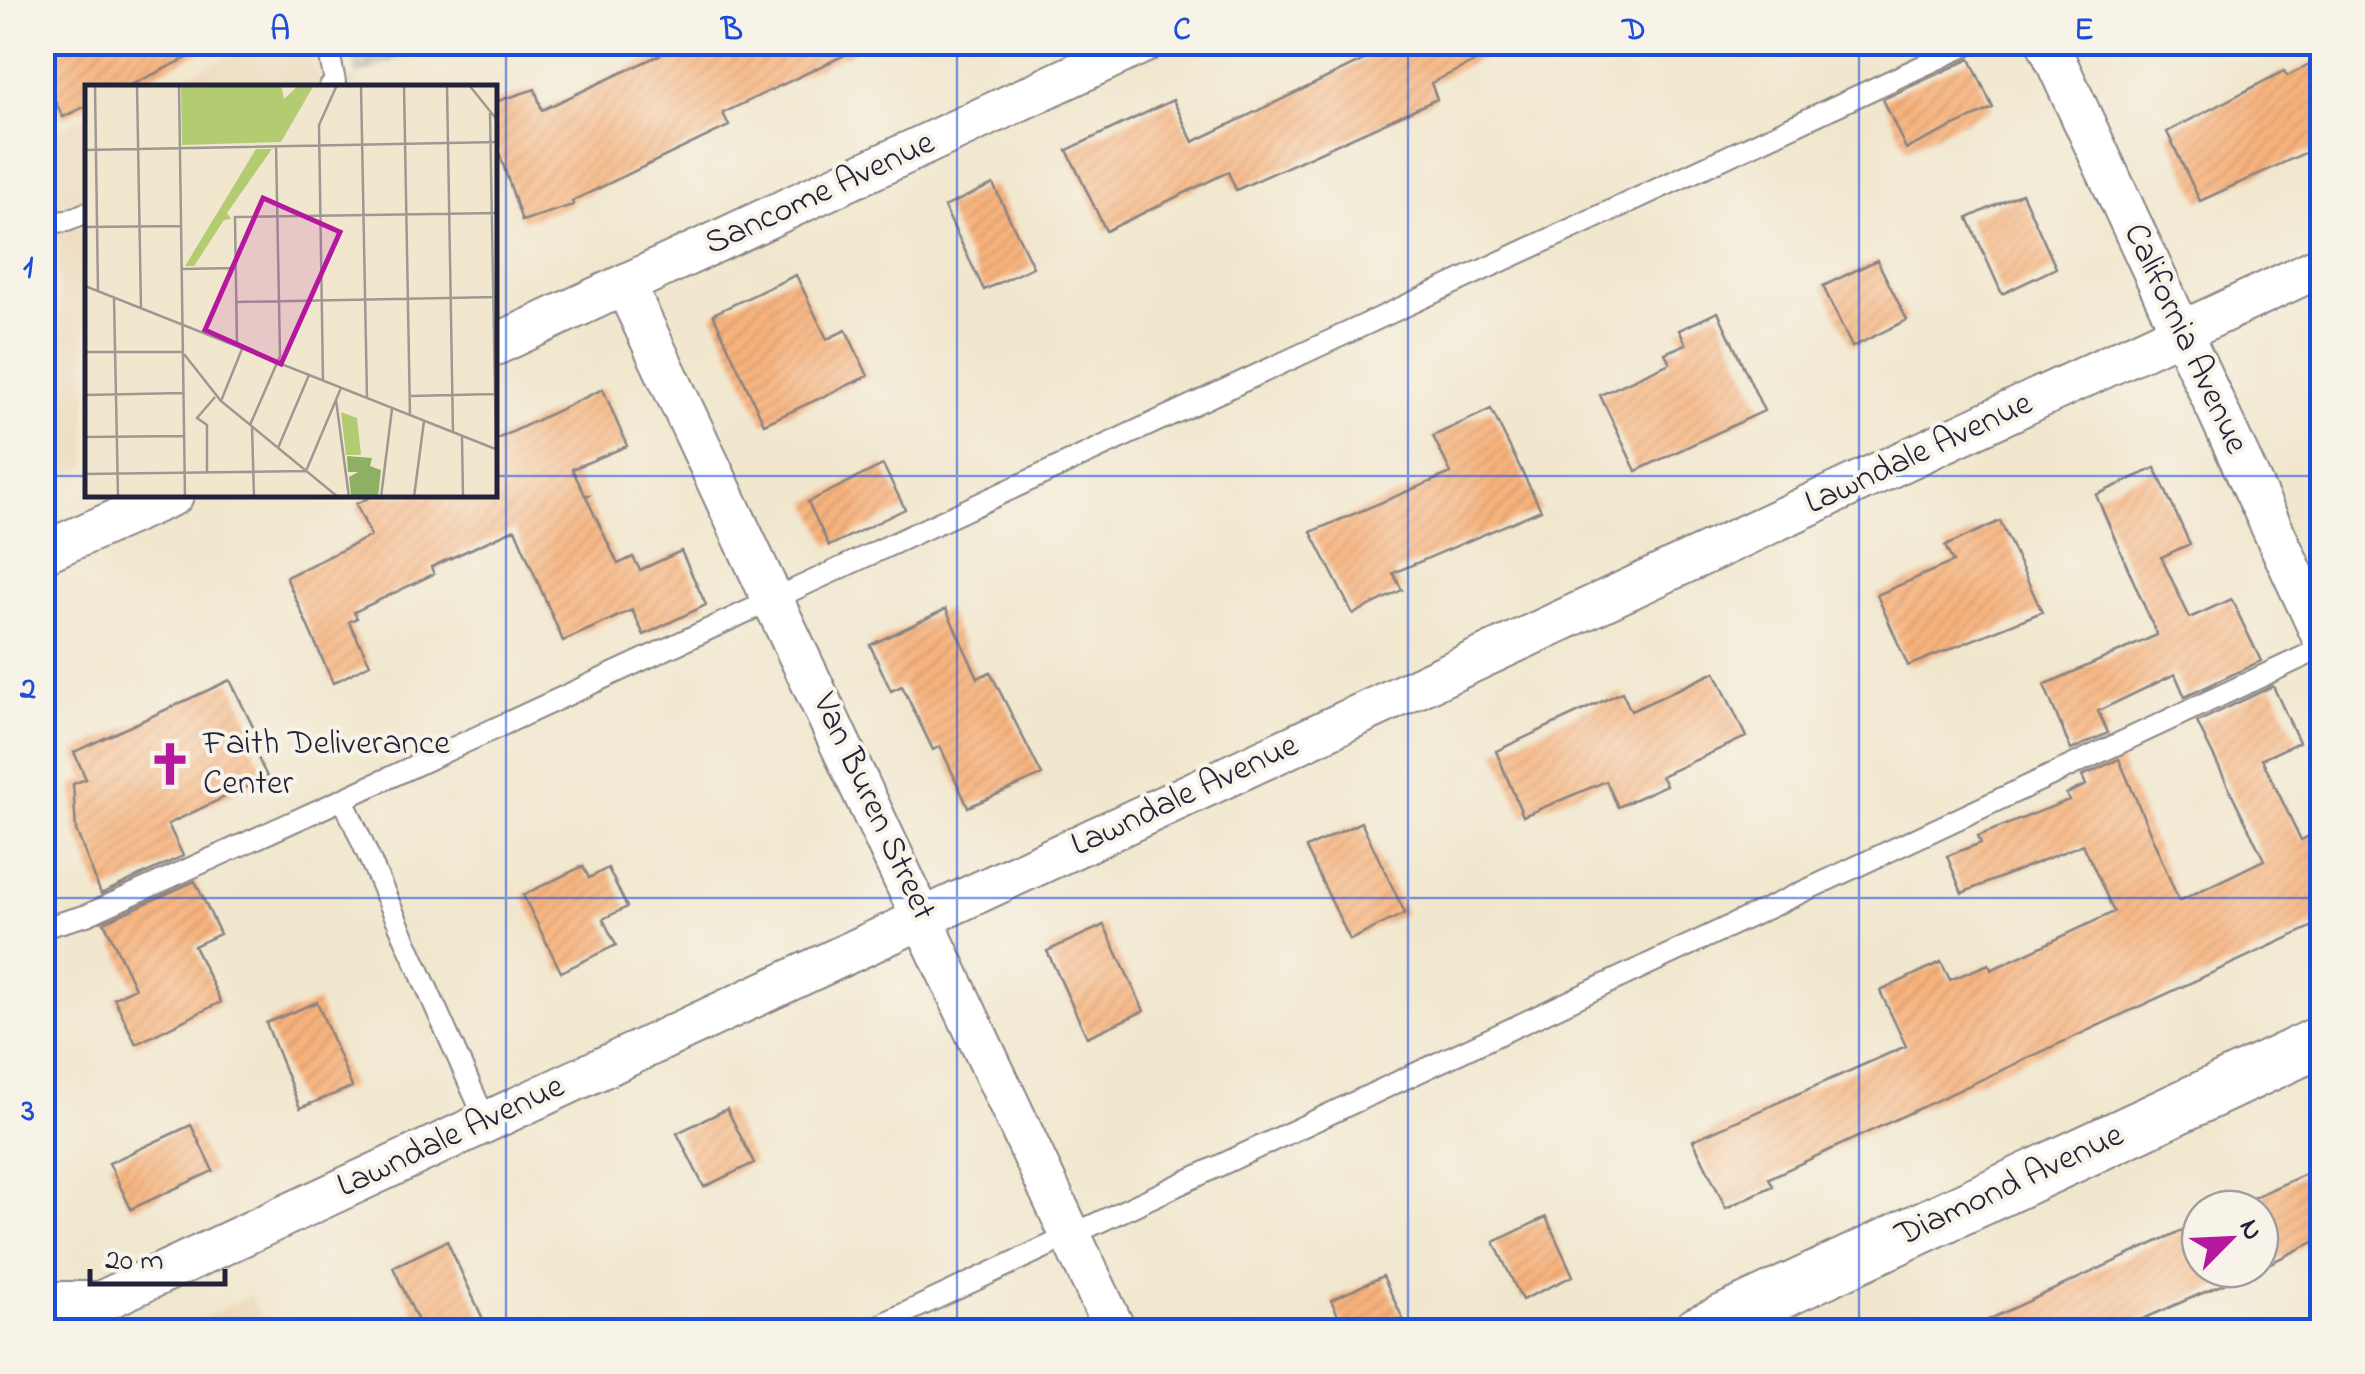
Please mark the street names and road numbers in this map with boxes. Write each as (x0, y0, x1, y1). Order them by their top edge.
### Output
street label: Sancome Avenue (697, 118, 944, 270)
street label: California Avenue (2109, 215, 2261, 463)
street label: Lawndale Avenue (1797, 379, 2041, 529)
street label: Van Buren Street (798, 684, 948, 929)
street label: Lawndale Avenue (1063, 721, 1307, 871)
street label: Lawndale Avenue (329, 1062, 573, 1212)
street label: Diamond Avenue (1887, 1111, 2133, 1262)

